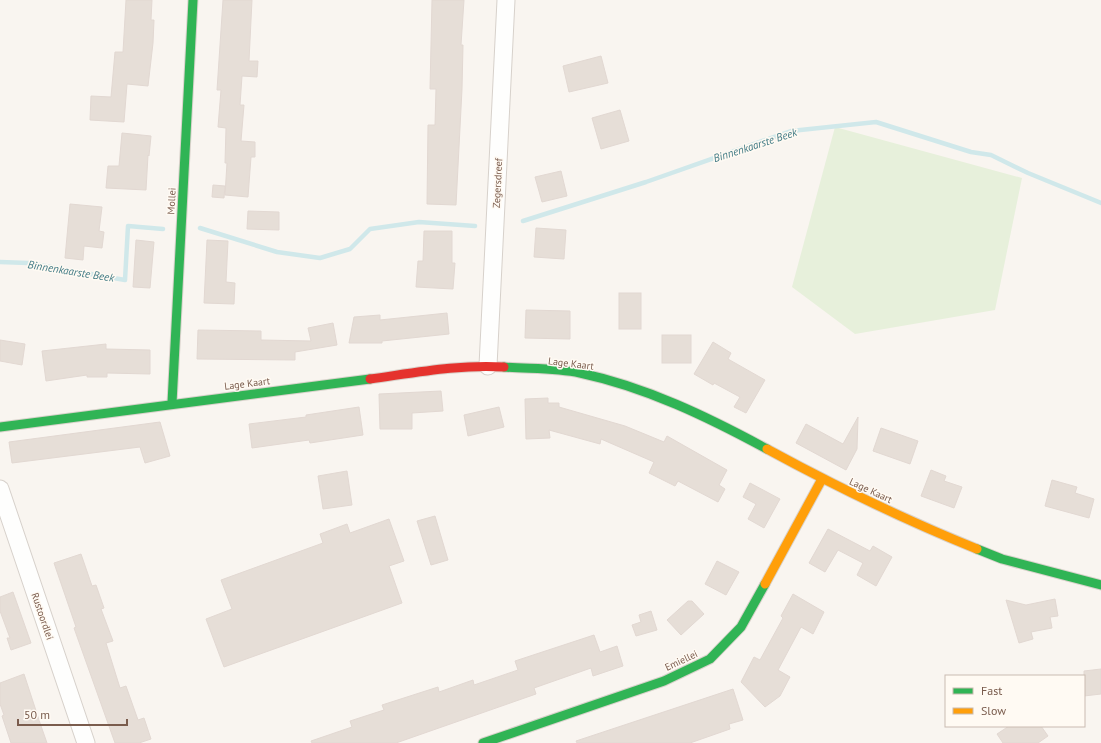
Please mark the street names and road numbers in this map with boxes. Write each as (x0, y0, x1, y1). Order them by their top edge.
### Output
street label: Zegersdreef (490, 157, 505, 208)
street label: Mollei (164, 187, 179, 215)
street label: Lage Kaart (547, 354, 595, 373)
street label: Lage Kaart (223, 374, 271, 393)
street label: Lage Kaart (847, 475, 895, 506)
street label: Rustoordlei (28, 591, 57, 641)
street label: Emiellei (663, 647, 700, 674)

